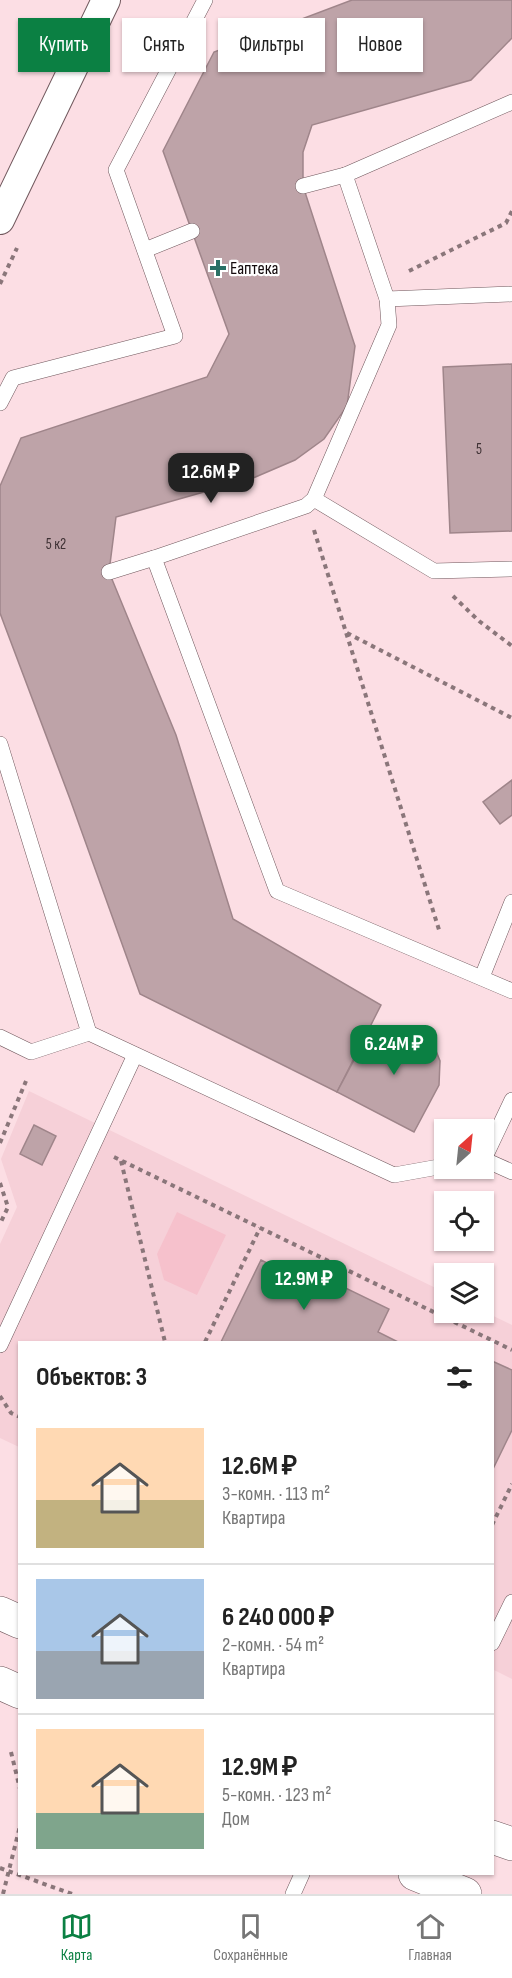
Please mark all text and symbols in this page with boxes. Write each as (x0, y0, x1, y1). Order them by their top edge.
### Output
chip: Купить (18, 18, 110, 72)
chip: Снять (122, 18, 206, 72)
chip: Фильтры (218, 18, 325, 72)
chip: Новое (337, 18, 423, 72)
place label: Еаптека (230, 258, 278, 279)
marker: Еаптека (211, 261, 225, 275)
house number: 5 (476, 440, 482, 459)
pin: 12.6M ₽ (156, 453, 266, 504)
text: 12.6M ₽ (182, 460, 240, 484)
house number: 5 к2 (46, 535, 66, 554)
pin: 6.24M ₽ (339, 1025, 449, 1076)
text: 6.24M ₽ (364, 1032, 424, 1056)
north arrow (434, 1119, 494, 1179)
map controls (434, 1119, 494, 1323)
button: locate (434, 1191, 494, 1251)
pin: 12.9M ₽ (249, 1260, 359, 1311)
button: layers (434, 1263, 494, 1323)
text: 12.9M ₽ (275, 1267, 333, 1291)
icon: filters (443, 1361, 476, 1394)
text: Объектов: 3 (36, 1362, 147, 1393)
text: 12.6M ₽ (222, 1451, 297, 1482)
icon: home (84, 1452, 156, 1524)
text: 3-комн. · 113 m² (222, 1482, 330, 1506)
text: Квартира (222, 1506, 286, 1530)
text: 6 240 000 ₽ (222, 1602, 334, 1633)
icon: home (84, 1603, 156, 1675)
text: 2-комн. · 54 m² (222, 1633, 324, 1657)
text: Квартира (222, 1657, 286, 1681)
text: 12.9M ₽ (222, 1752, 297, 1783)
icon: home (84, 1753, 156, 1825)
text: 5-комн. · 123 m² (222, 1783, 331, 1807)
text: Дом (222, 1807, 250, 1831)
tab: Карта (60, 1910, 93, 1965)
tab: Сохранённые (213, 1910, 288, 1965)
tab: Главная (408, 1910, 452, 1965)

